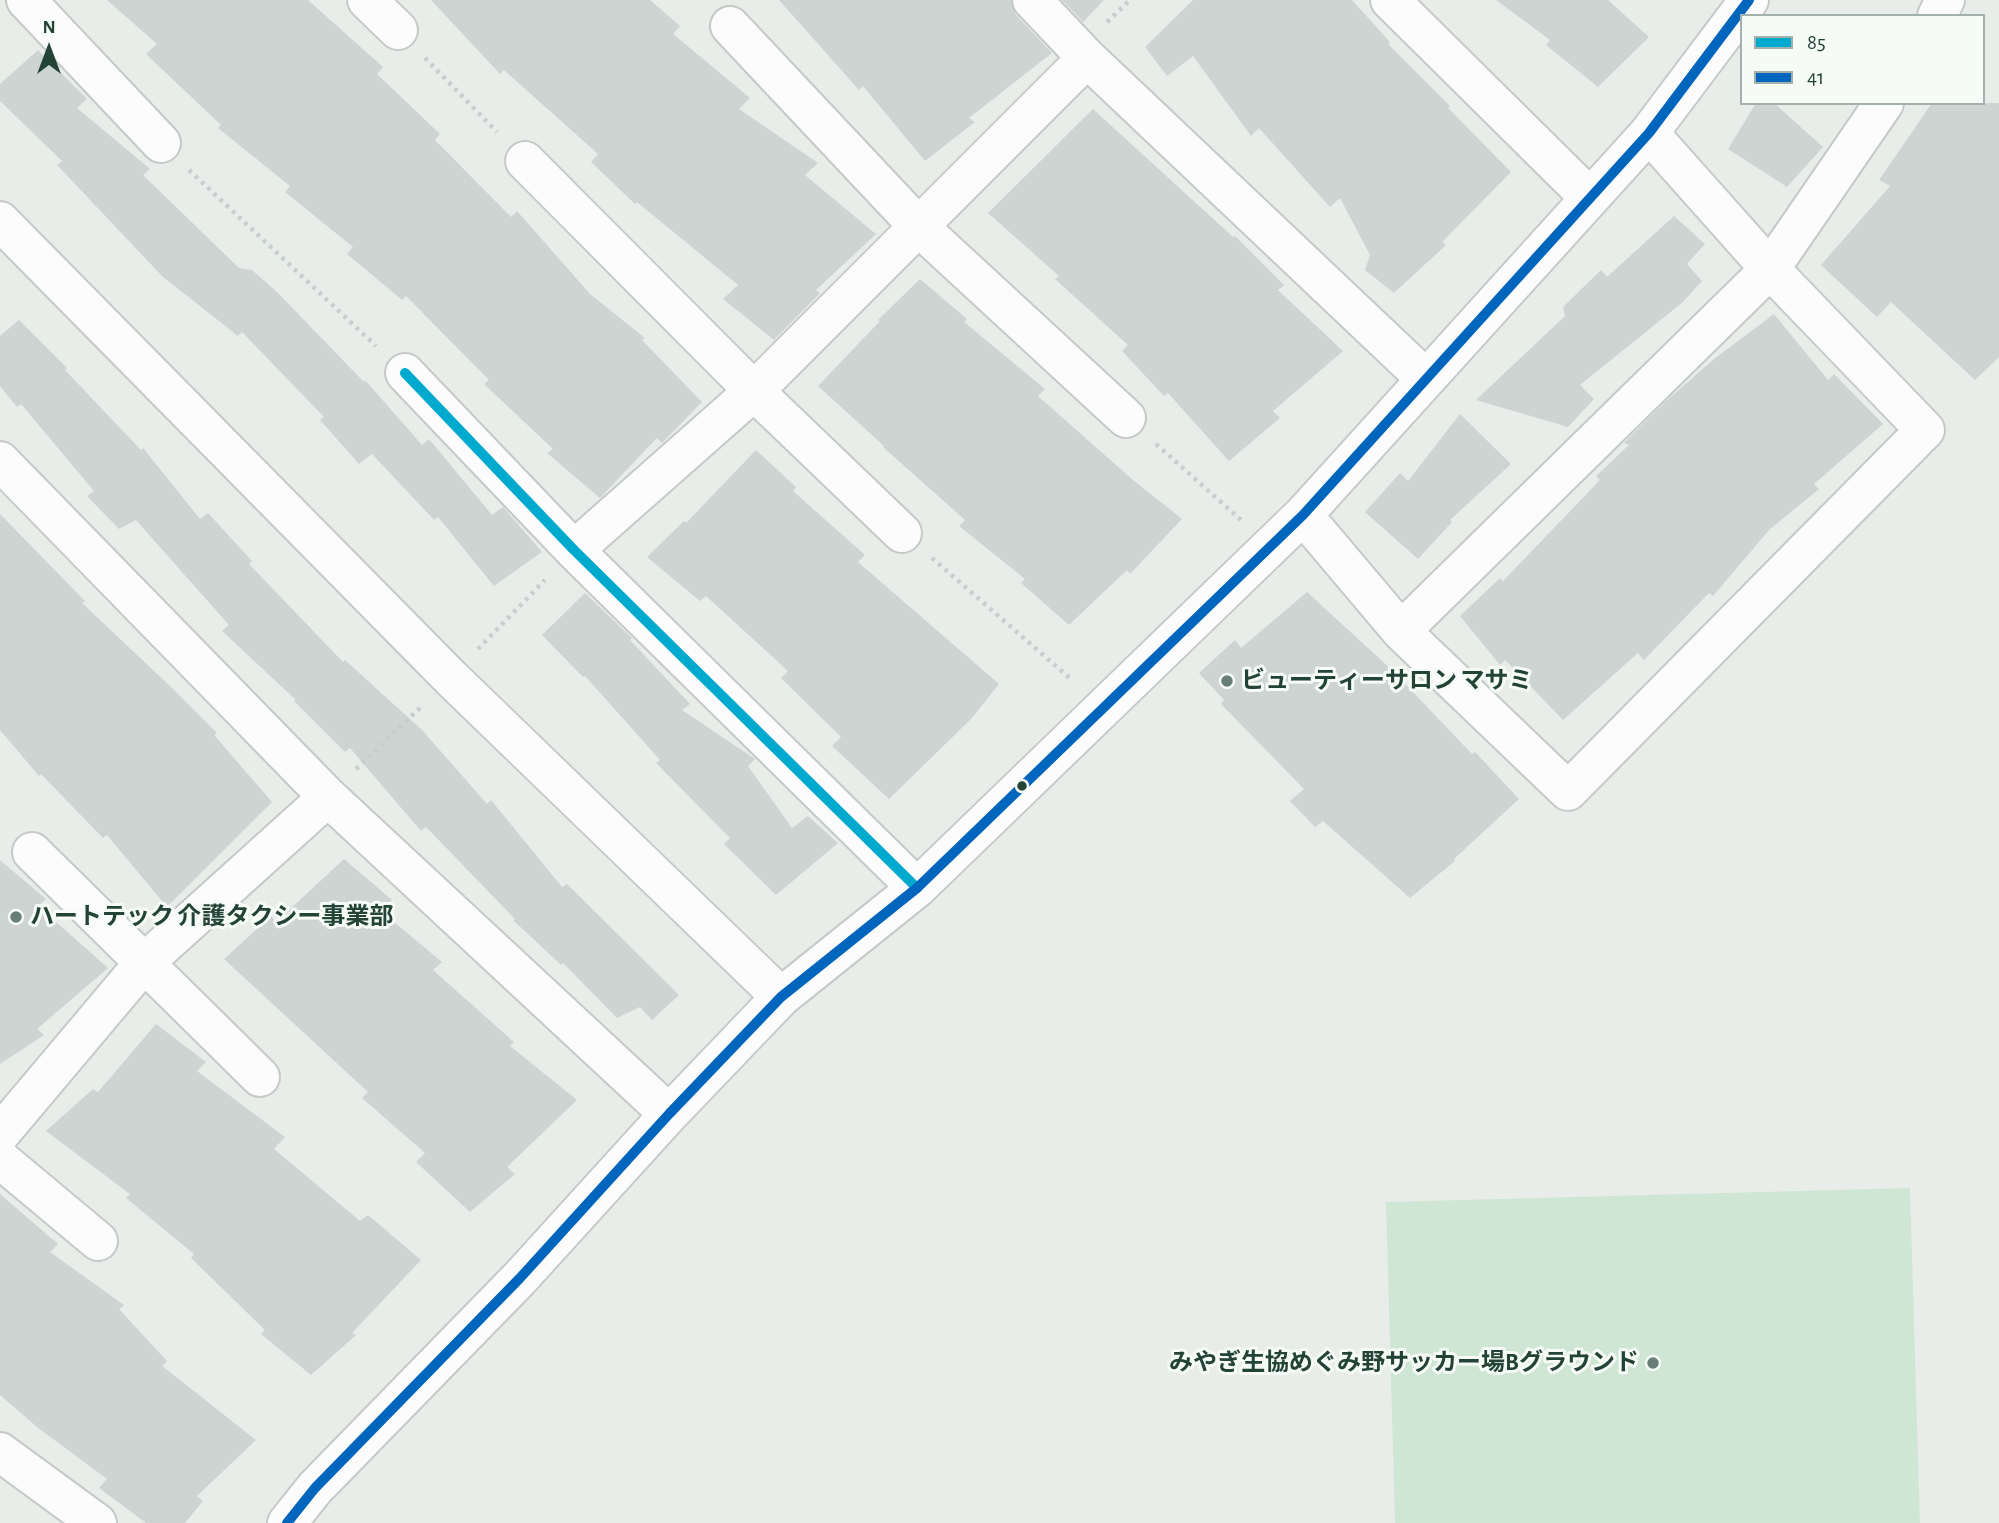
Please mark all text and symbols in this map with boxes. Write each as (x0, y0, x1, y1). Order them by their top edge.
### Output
north arrow (14, 14, 84, 84)
legend (1740, 14, 1985, 105)
text: N (42, 18, 56, 37)
text: 85 (1807, 32, 1826, 53)
text: 41 (1807, 67, 1824, 88)
place label: ビューティーサロン マサミ (1241, 667, 1533, 695)
marker: ビューティーサロン マサミ (1219, 673, 1235, 689)
unlabelled marker (1015, 779, 1029, 793)
place label: ハートテック 介護タクシー事業部 (30, 903, 394, 931)
marker: ハートテック 介護タクシー事業部 (8, 909, 24, 925)
place label: みやぎ生協めぐみ野サッカー場Bグラウンド (1169, 1349, 1639, 1377)
marker: みやぎ生協めぐみ野サッカー場Bグラウンド (1645, 1355, 1661, 1371)

